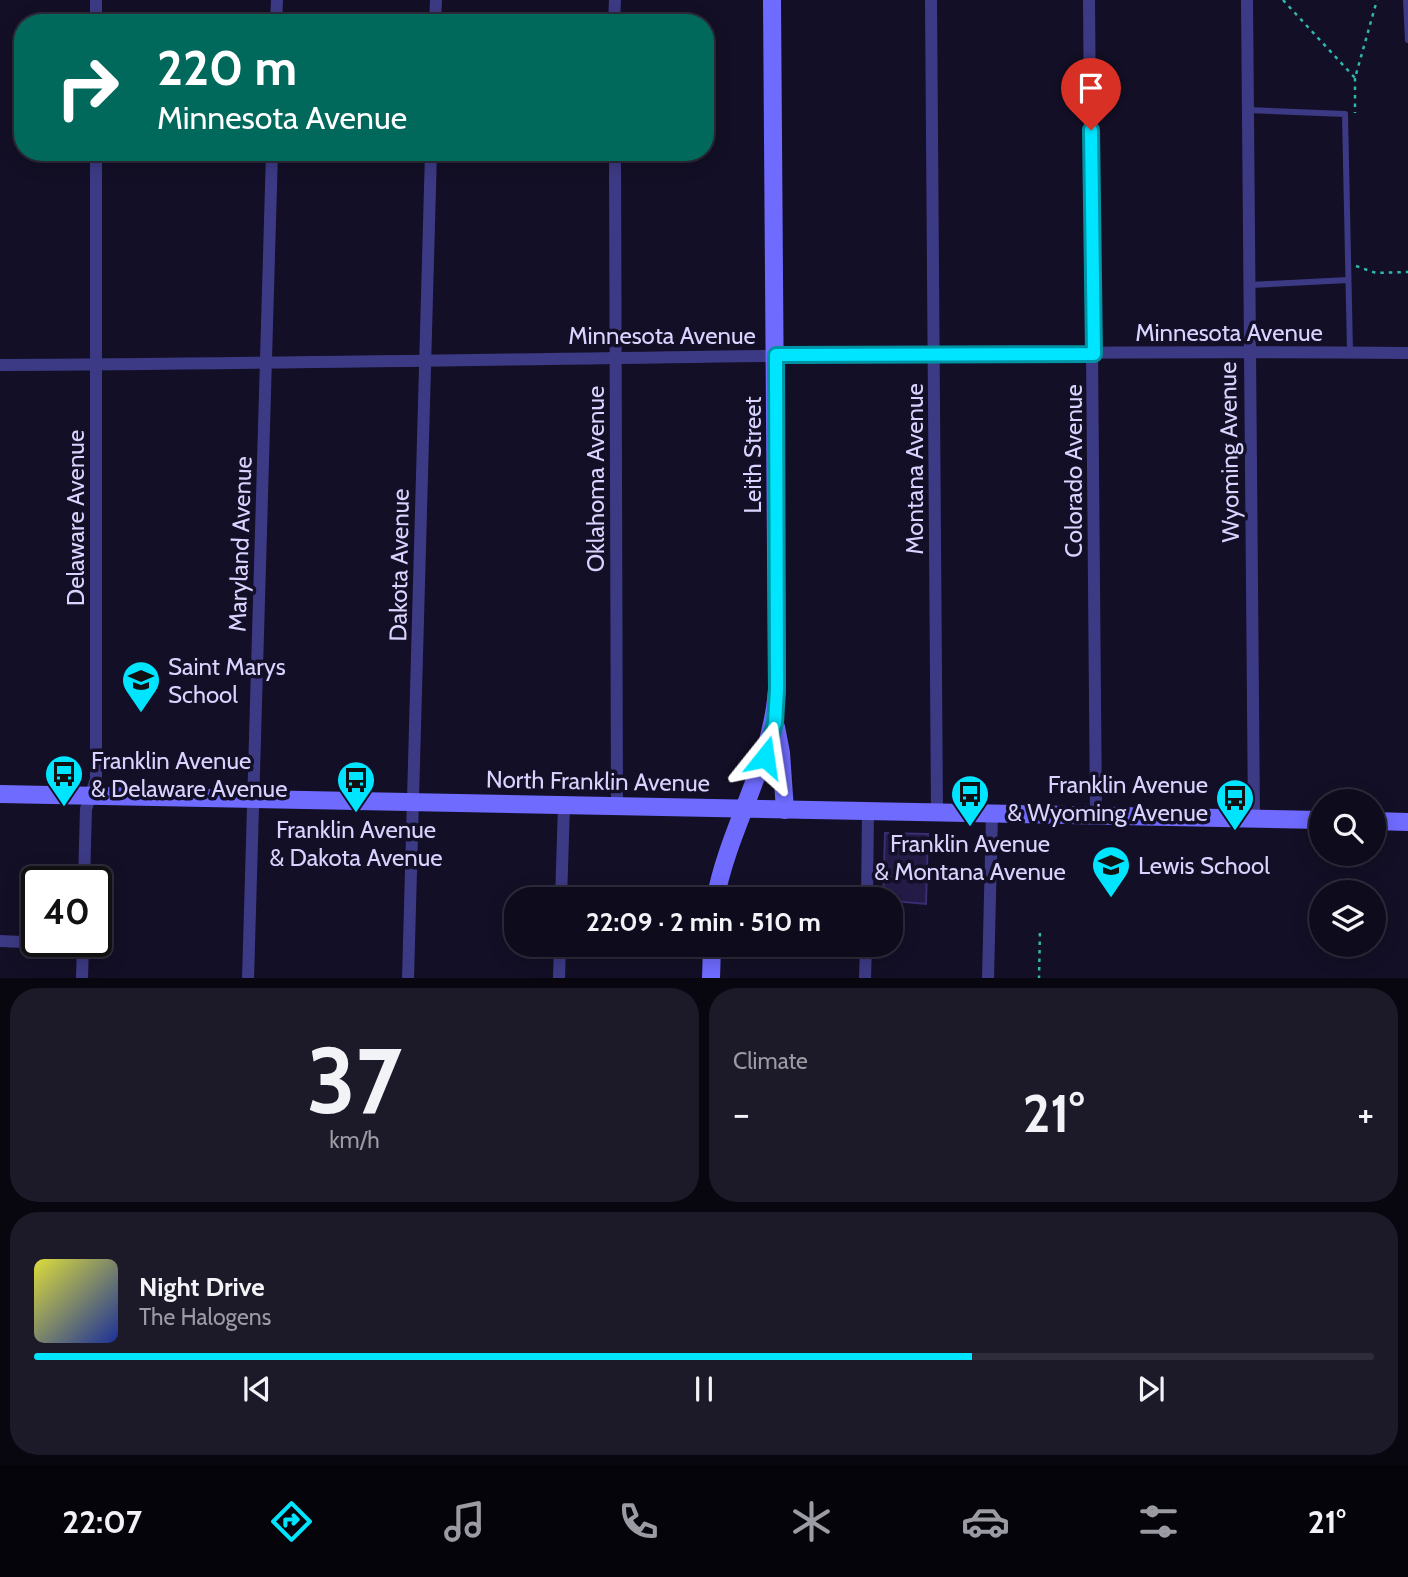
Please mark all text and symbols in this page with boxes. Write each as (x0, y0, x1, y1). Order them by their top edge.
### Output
text: 220 m (157, 38, 297, 97)
icon: right (42, 42, 133, 133)
pin (1061, 58, 1121, 130)
icon: arrive (1072, 69, 1110, 107)
text: Minnesota Avenue (157, 98, 407, 137)
street label: Minnesota Avenue (1135, 318, 1323, 347)
street label: Minnesota Avenue (568, 321, 756, 350)
street label: Wyoming Avenue (1213, 361, 1245, 543)
street label: Montana Avenue (900, 383, 929, 555)
street label: Colorado Avenue (1059, 384, 1088, 558)
street label: Oklahoma Avenue (581, 386, 610, 572)
street label: Leith Street (738, 396, 767, 514)
street label: Delaware Avenue (61, 430, 90, 606)
street label: Maryland Avenue (222, 456, 258, 632)
street label: Dakota Avenue (383, 488, 415, 642)
place label: Saint Marys School (168, 652, 286, 709)
school or university icon: Saint Marys School (120, 659, 162, 714)
position arrow (728, 720, 802, 794)
place label: Franklin Avenue & Delaware Avenue (91, 746, 287, 803)
bus stop icon: Franklin Avenue & Delaware Avenue (43, 753, 85, 808)
bus stop icon: Franklin Avenue & Dakota Avenue (335, 759, 377, 814)
street label: North Franklin Avenue (486, 765, 710, 797)
place label: Franklin Avenue & Wyoming Avenue (1007, 770, 1208, 827)
bus stop icon: Franklin Avenue & Montana Avenue (949, 773, 991, 828)
bus stop icon: Franklin Avenue & Wyoming Avenue (1214, 777, 1256, 832)
map controls (1309, 789, 1386, 957)
button: search (1309, 789, 1386, 866)
place label: Franklin Avenue & Dakota Avenue (269, 815, 443, 872)
place label: Franklin Avenue & Montana Avenue (874, 829, 1066, 886)
school or university icon: Lewis School (1090, 844, 1132, 899)
place label: Lewis School (1138, 851, 1270, 880)
speed limit sign: 40 (21, 866, 112, 957)
button: layers (1309, 880, 1386, 957)
text: 22:09 · 2 min · 510 m (586, 906, 821, 938)
text: 37 (307, 1025, 402, 1136)
text: Climate (733, 1047, 808, 1075)
text: 21° (1023, 1082, 1084, 1145)
text: − (733, 1090, 750, 1137)
text: + (1357, 1090, 1374, 1137)
text: km/h (329, 1126, 380, 1154)
text: Night Drive (139, 1271, 265, 1303)
text: The Halogens (139, 1303, 271, 1331)
icon: previous (238, 1370, 276, 1408)
icon: pause (685, 1370, 723, 1408)
icon: next (1132, 1370, 1170, 1408)
icon: directions (267, 1497, 316, 1546)
icon: music (440, 1497, 489, 1546)
icon: phone (614, 1497, 663, 1546)
icon: climate (787, 1497, 836, 1546)
icon: car (961, 1497, 1010, 1546)
icon: filters (1134, 1497, 1183, 1546)
text: 22:07 (62, 1502, 142, 1541)
text: 21° (1308, 1502, 1346, 1541)

